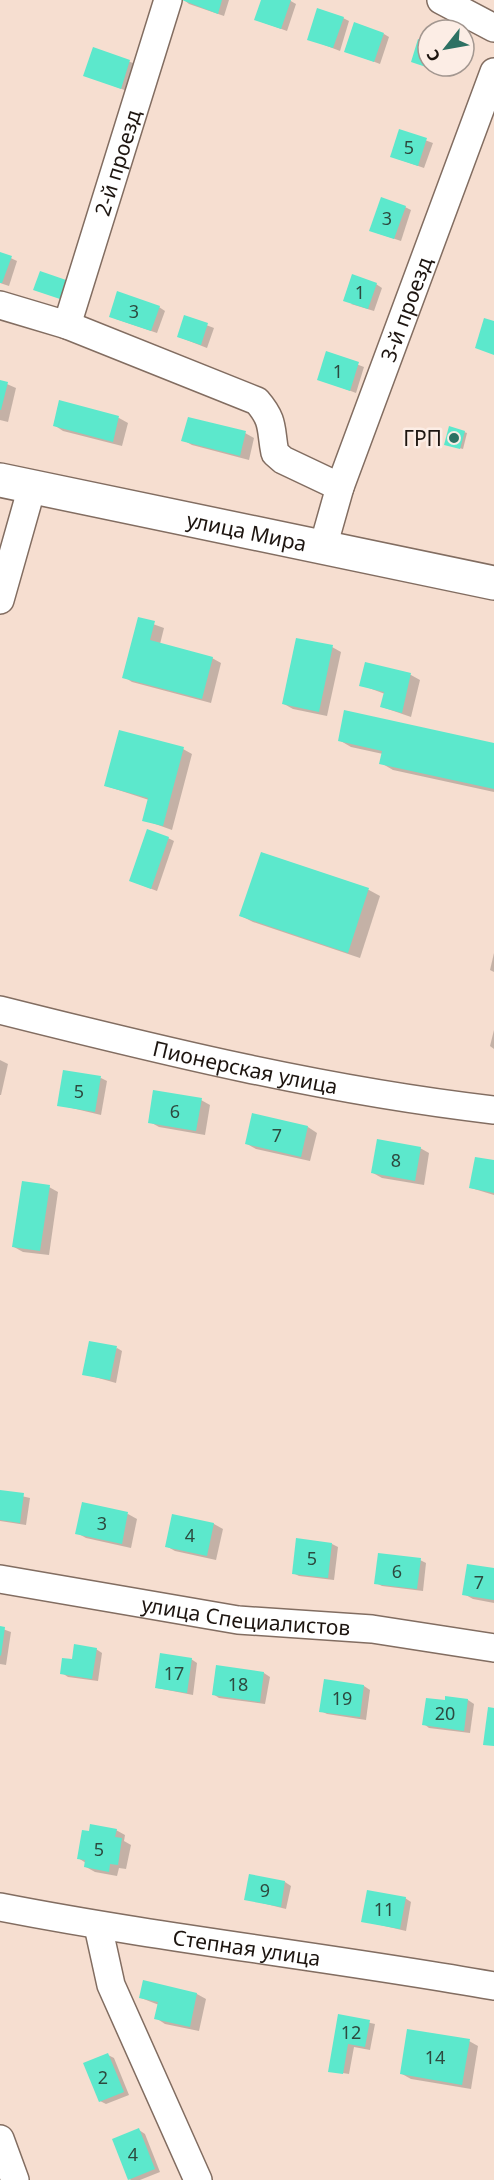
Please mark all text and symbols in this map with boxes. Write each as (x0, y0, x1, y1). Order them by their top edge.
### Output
north arrow (416, 18, 476, 78)
text: С (421, 46, 445, 66)
street label: 2-й проезд (88, 106, 147, 219)
house number: 5 (404, 135, 414, 159)
house number: 3 (382, 206, 392, 230)
street label: 3-й проезд (374, 253, 438, 366)
house number: 1 (355, 280, 365, 304)
house number: 3 (129, 299, 139, 323)
house number: 1 (333, 359, 343, 383)
place label: ГРП (403, 424, 442, 452)
marker: ГРП (447, 431, 461, 445)
street label: улица Мира (184, 505, 309, 558)
street label: Пионерская улица (150, 1034, 340, 1100)
house number: 5 (74, 1079, 84, 1103)
house number: 6 (170, 1099, 180, 1123)
house number: 7 (272, 1123, 282, 1147)
house number: 8 (391, 1148, 401, 1172)
house number: 3 (97, 1511, 107, 1535)
house number: 4 (185, 1523, 195, 1547)
house number: 5 (307, 1546, 317, 1570)
house number: 6 (392, 1559, 402, 1583)
house number: 7 (474, 1570, 484, 1594)
street label: улица Специалистов (140, 1590, 351, 1642)
house number: 17 (164, 1661, 184, 1685)
house number: 18 (228, 1672, 248, 1696)
house number: 19 (332, 1686, 352, 1710)
house number: 20 (435, 1701, 455, 1725)
house number: 5 (94, 1837, 104, 1861)
house number: 9 (260, 1878, 270, 1902)
house number: 11 (374, 1897, 394, 1921)
street label: Степная улица (171, 1923, 322, 1972)
house number: 12 (341, 2020, 361, 2044)
house number: 14 (425, 2045, 445, 2069)
house number: 2 (98, 2065, 108, 2089)
house number: 4 (128, 2142, 138, 2166)

